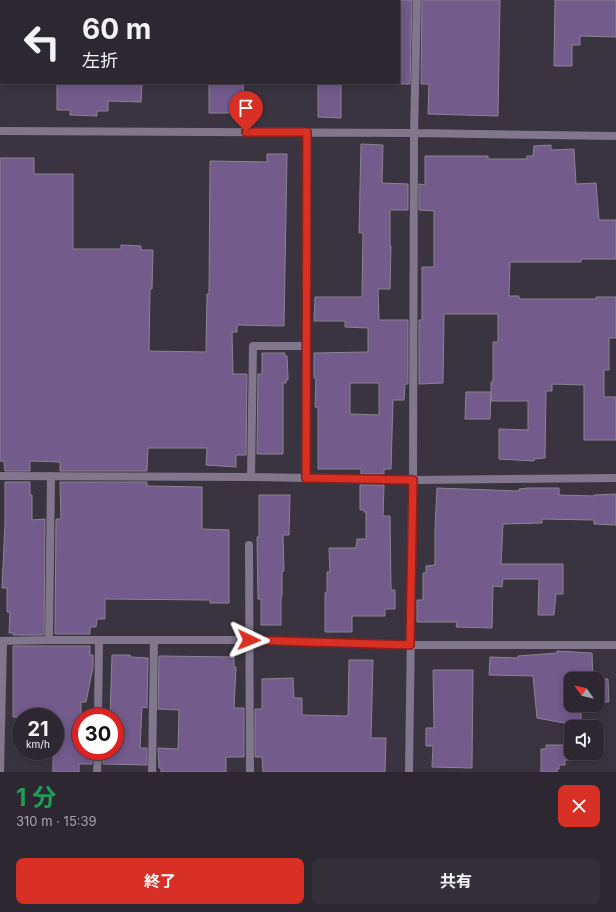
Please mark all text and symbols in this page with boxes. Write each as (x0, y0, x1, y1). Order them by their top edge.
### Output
text: 60 m (82, 12, 151, 46)
icon: left (16, 16, 68, 68)
text: 左折 (82, 50, 118, 71)
pin (229, 91, 263, 132)
icon: arrive (235, 97, 257, 119)
position arrow (228, 619, 270, 661)
north arrow (564, 672, 604, 712)
map controls (564, 672, 604, 760)
speed limit sign: 30 (72, 708, 124, 760)
text: 21 (27, 717, 49, 741)
button: sound (564, 720, 604, 760)
text: km/h (26, 738, 50, 750)
text: 1 分 (16, 783, 56, 812)
button: close (558, 785, 600, 827)
text: 310 m · 15:39 (16, 813, 97, 829)
button: 終了 (16, 858, 304, 904)
button: 共有 (312, 858, 600, 904)

